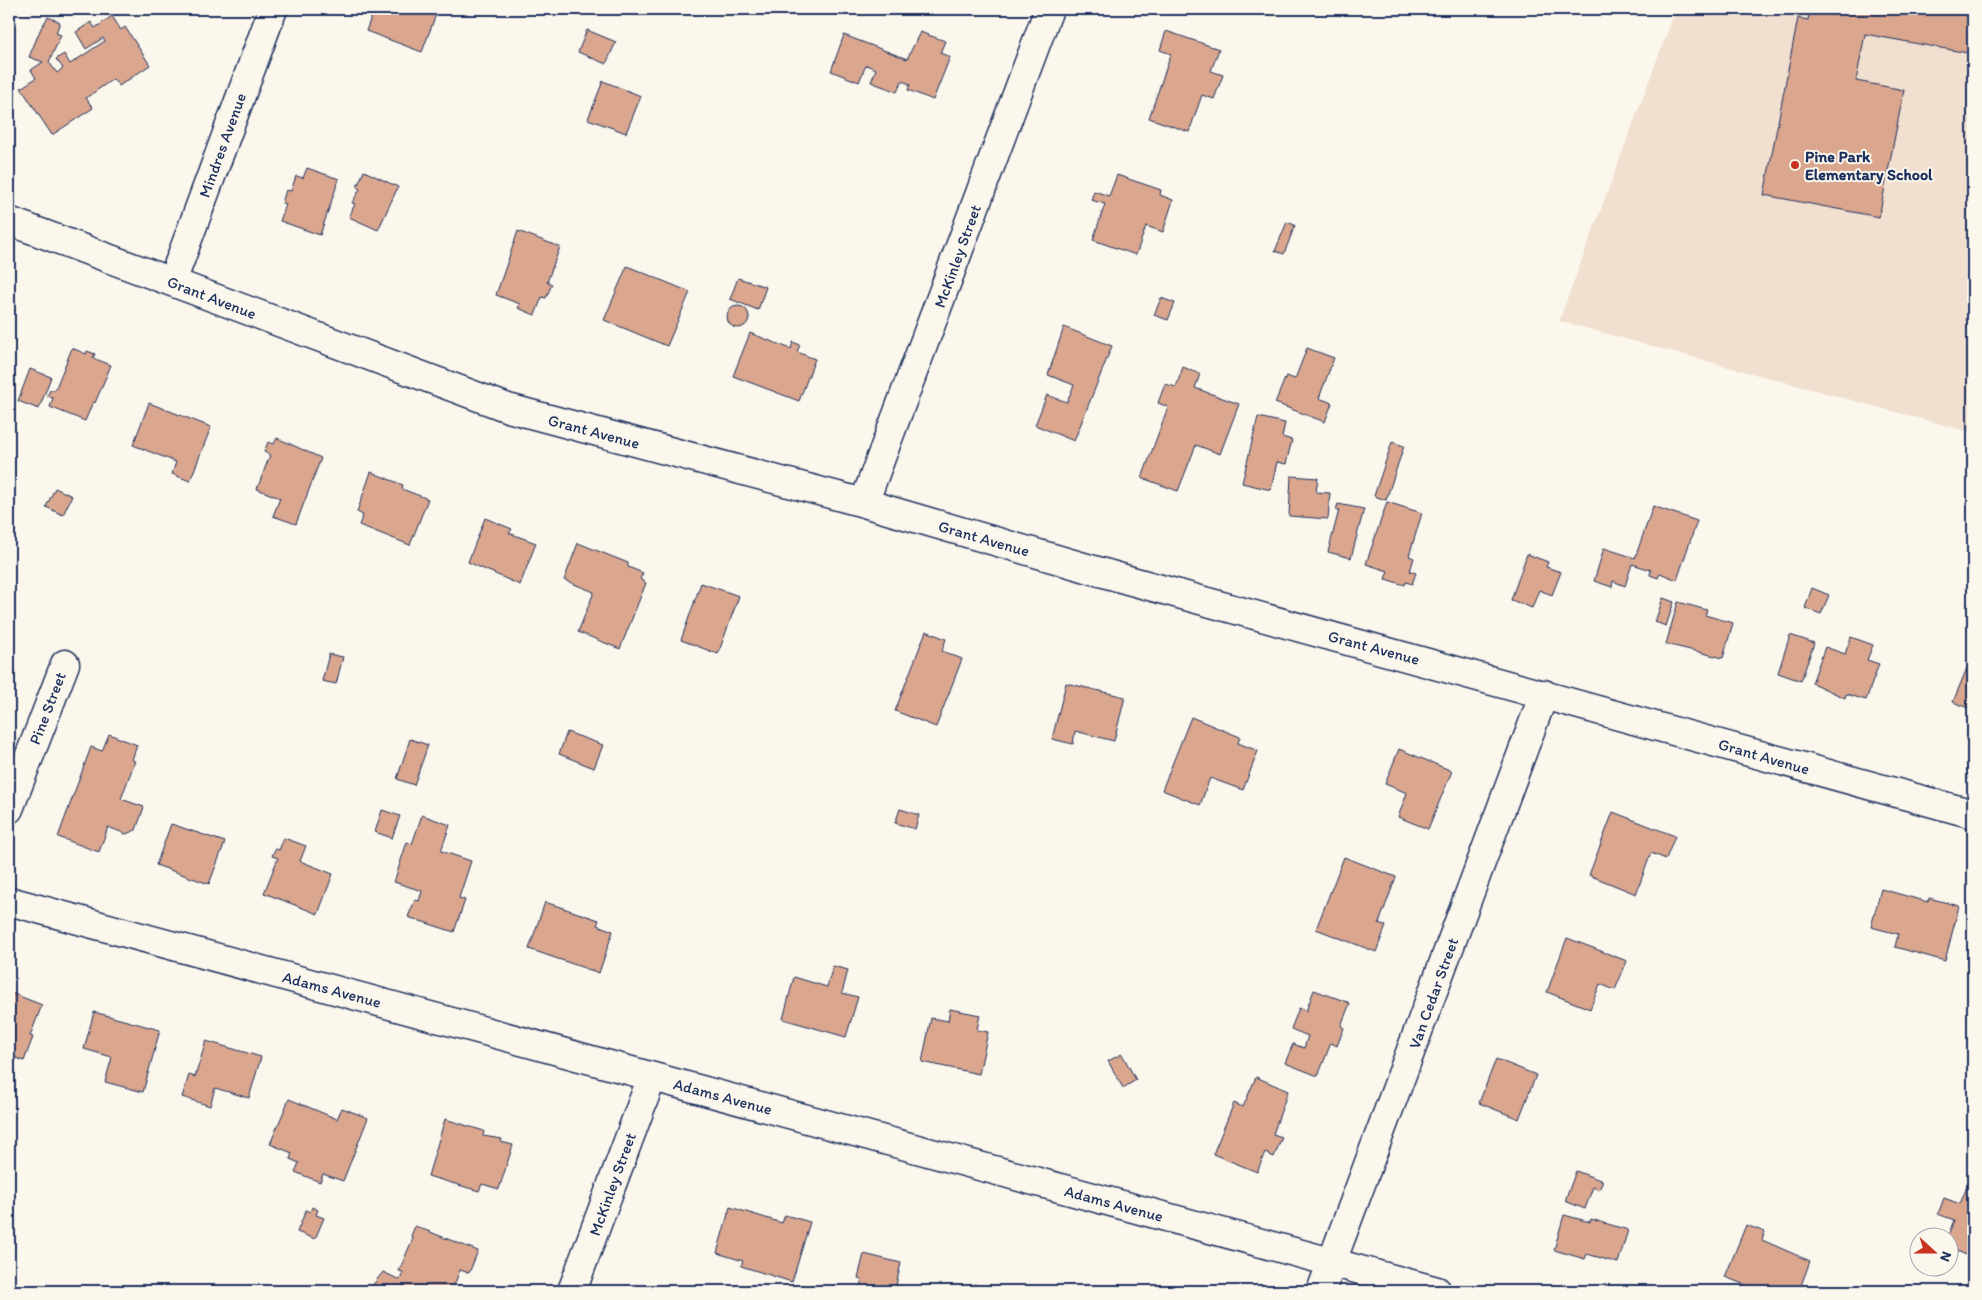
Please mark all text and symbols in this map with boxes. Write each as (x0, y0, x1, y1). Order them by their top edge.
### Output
street label: Mindres Avenue (195, 90, 250, 200)
place label: Pine Park Elementary School (1805, 147, 1933, 185)
marker: Pine Park Elementary School (1789, 159, 1801, 171)
street label: McKinley Street (930, 202, 985, 310)
street label: Grant Avenue (165, 272, 259, 323)
street label: Grant Avenue (546, 410, 642, 453)
street label: Grant Avenue (936, 516, 1032, 561)
street label: Grant Avenue (1326, 626, 1422, 669)
street label: Pine Street (25, 669, 70, 747)
street label: Grant Avenue (1716, 734, 1812, 779)
street label: Van Cedar Street (1405, 935, 1462, 1051)
street label: Adams Avenue (280, 967, 383, 1012)
street label: Adams Avenue (671, 1074, 774, 1119)
street label: McKinley Street (585, 1130, 640, 1238)
street label: Adams Avenue (1062, 1181, 1165, 1226)
north arrow (1910, 1228, 1960, 1278)
text: N (1936, 1249, 1955, 1264)

